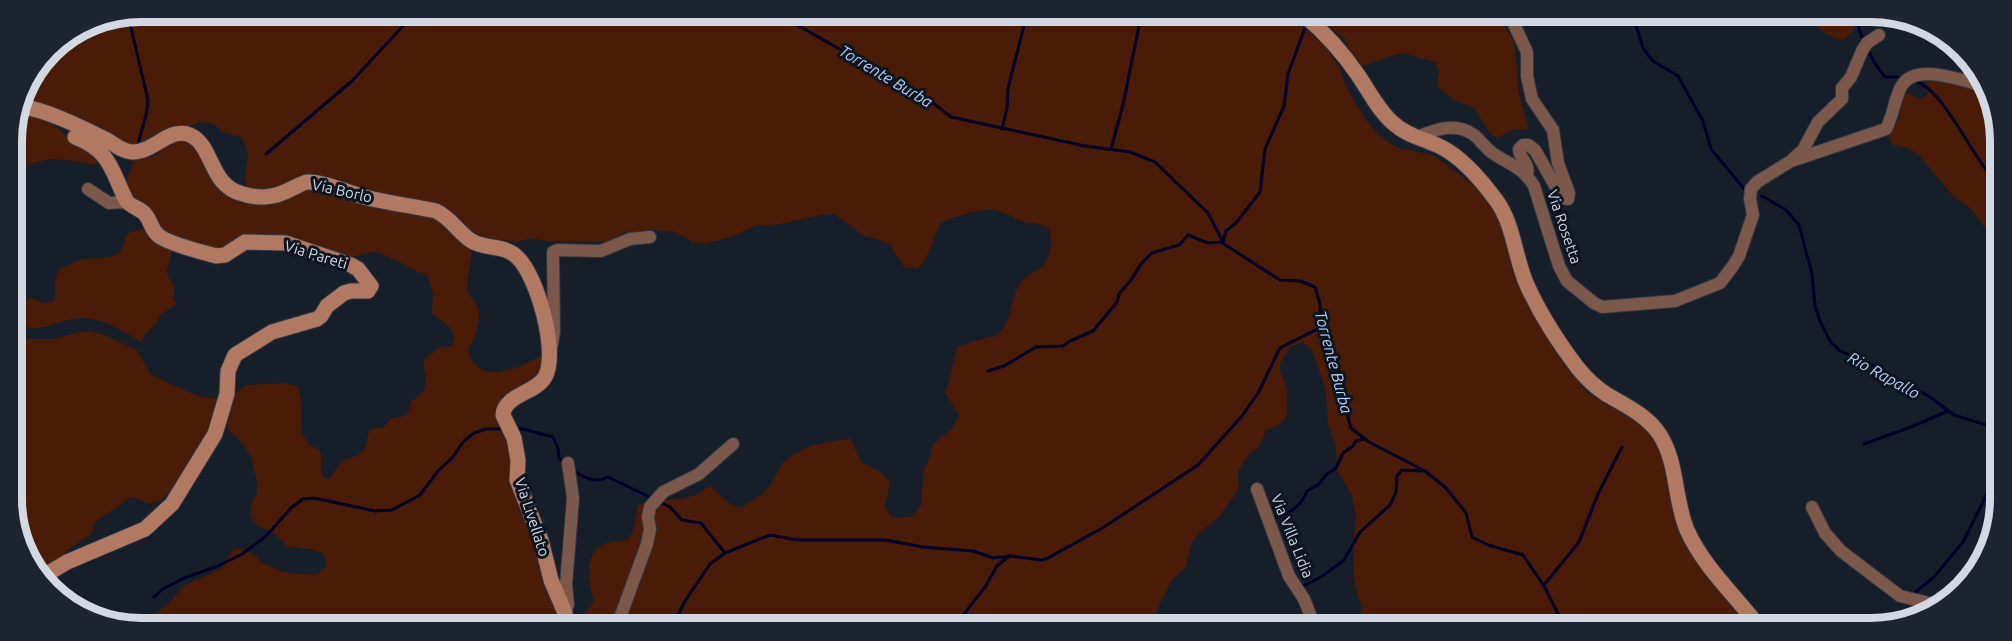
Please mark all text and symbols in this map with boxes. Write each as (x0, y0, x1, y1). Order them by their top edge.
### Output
water label: Torrente Burba (836, 41, 936, 111)
street label: Via Borlo (310, 175, 374, 206)
street label: Via Rosetta (1544, 188, 1585, 266)
street label: Via Pareti (283, 237, 350, 272)
water label: Torrente Burba (1312, 309, 1356, 416)
water label: Rio Rapallo (1845, 348, 1923, 402)
street label: Via Livellato (512, 475, 553, 558)
street label: Via Villa Lidia (1268, 491, 1317, 580)

